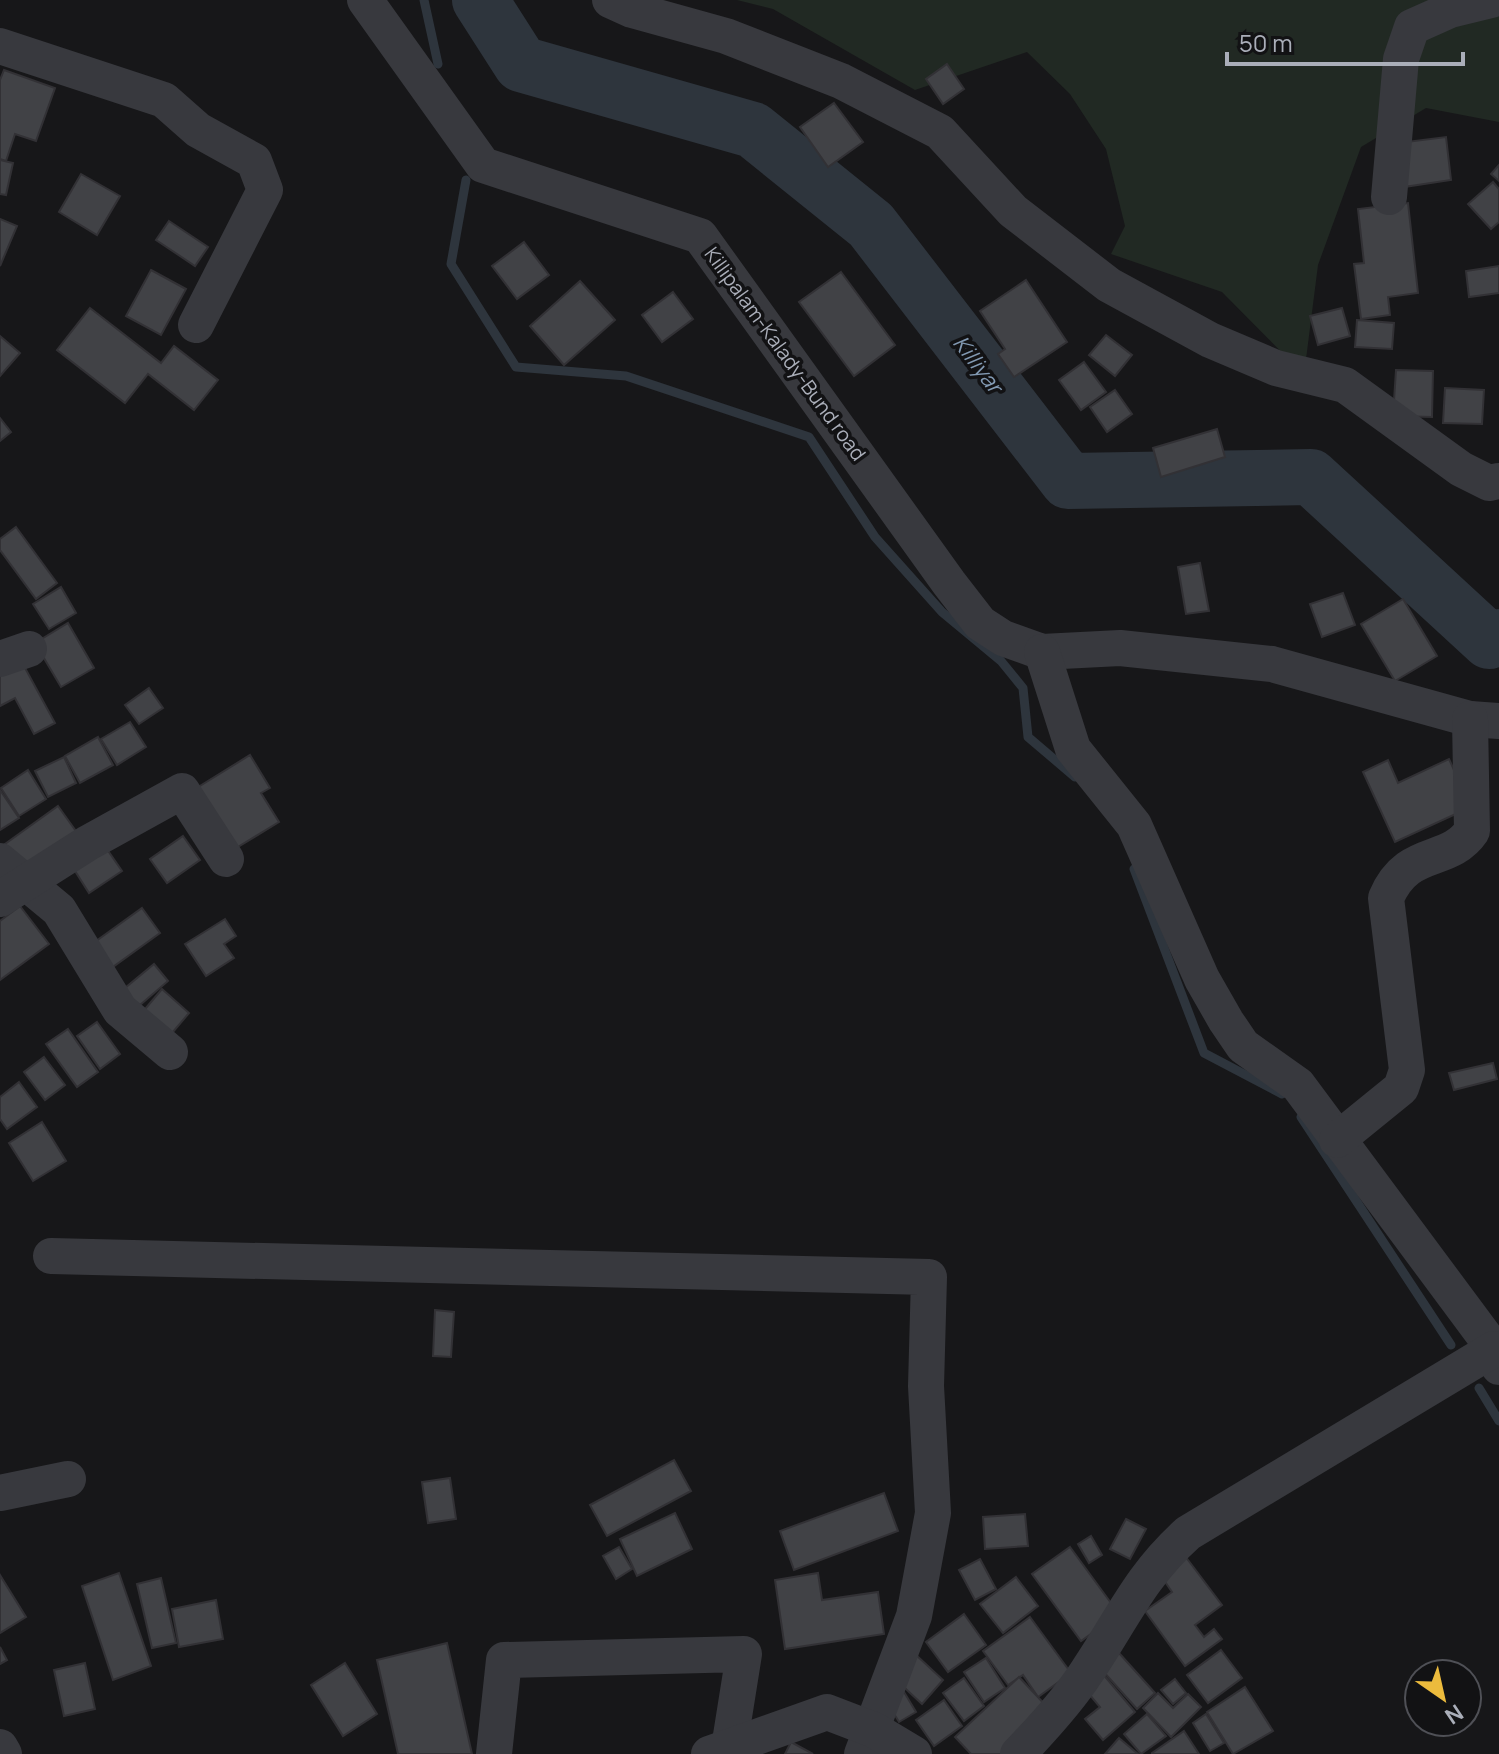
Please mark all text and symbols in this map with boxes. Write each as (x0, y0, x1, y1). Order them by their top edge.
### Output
scale bar (1227, 16, 1463, 66)
text: 50 m (1239, 26, 1293, 59)
street label: Killipalam-Kalady-Bund road (699, 241, 872, 466)
water label: Killiyar (946, 329, 1011, 401)
north arrow (1403, 1658, 1483, 1738)
text: N (1439, 1698, 1469, 1731)

